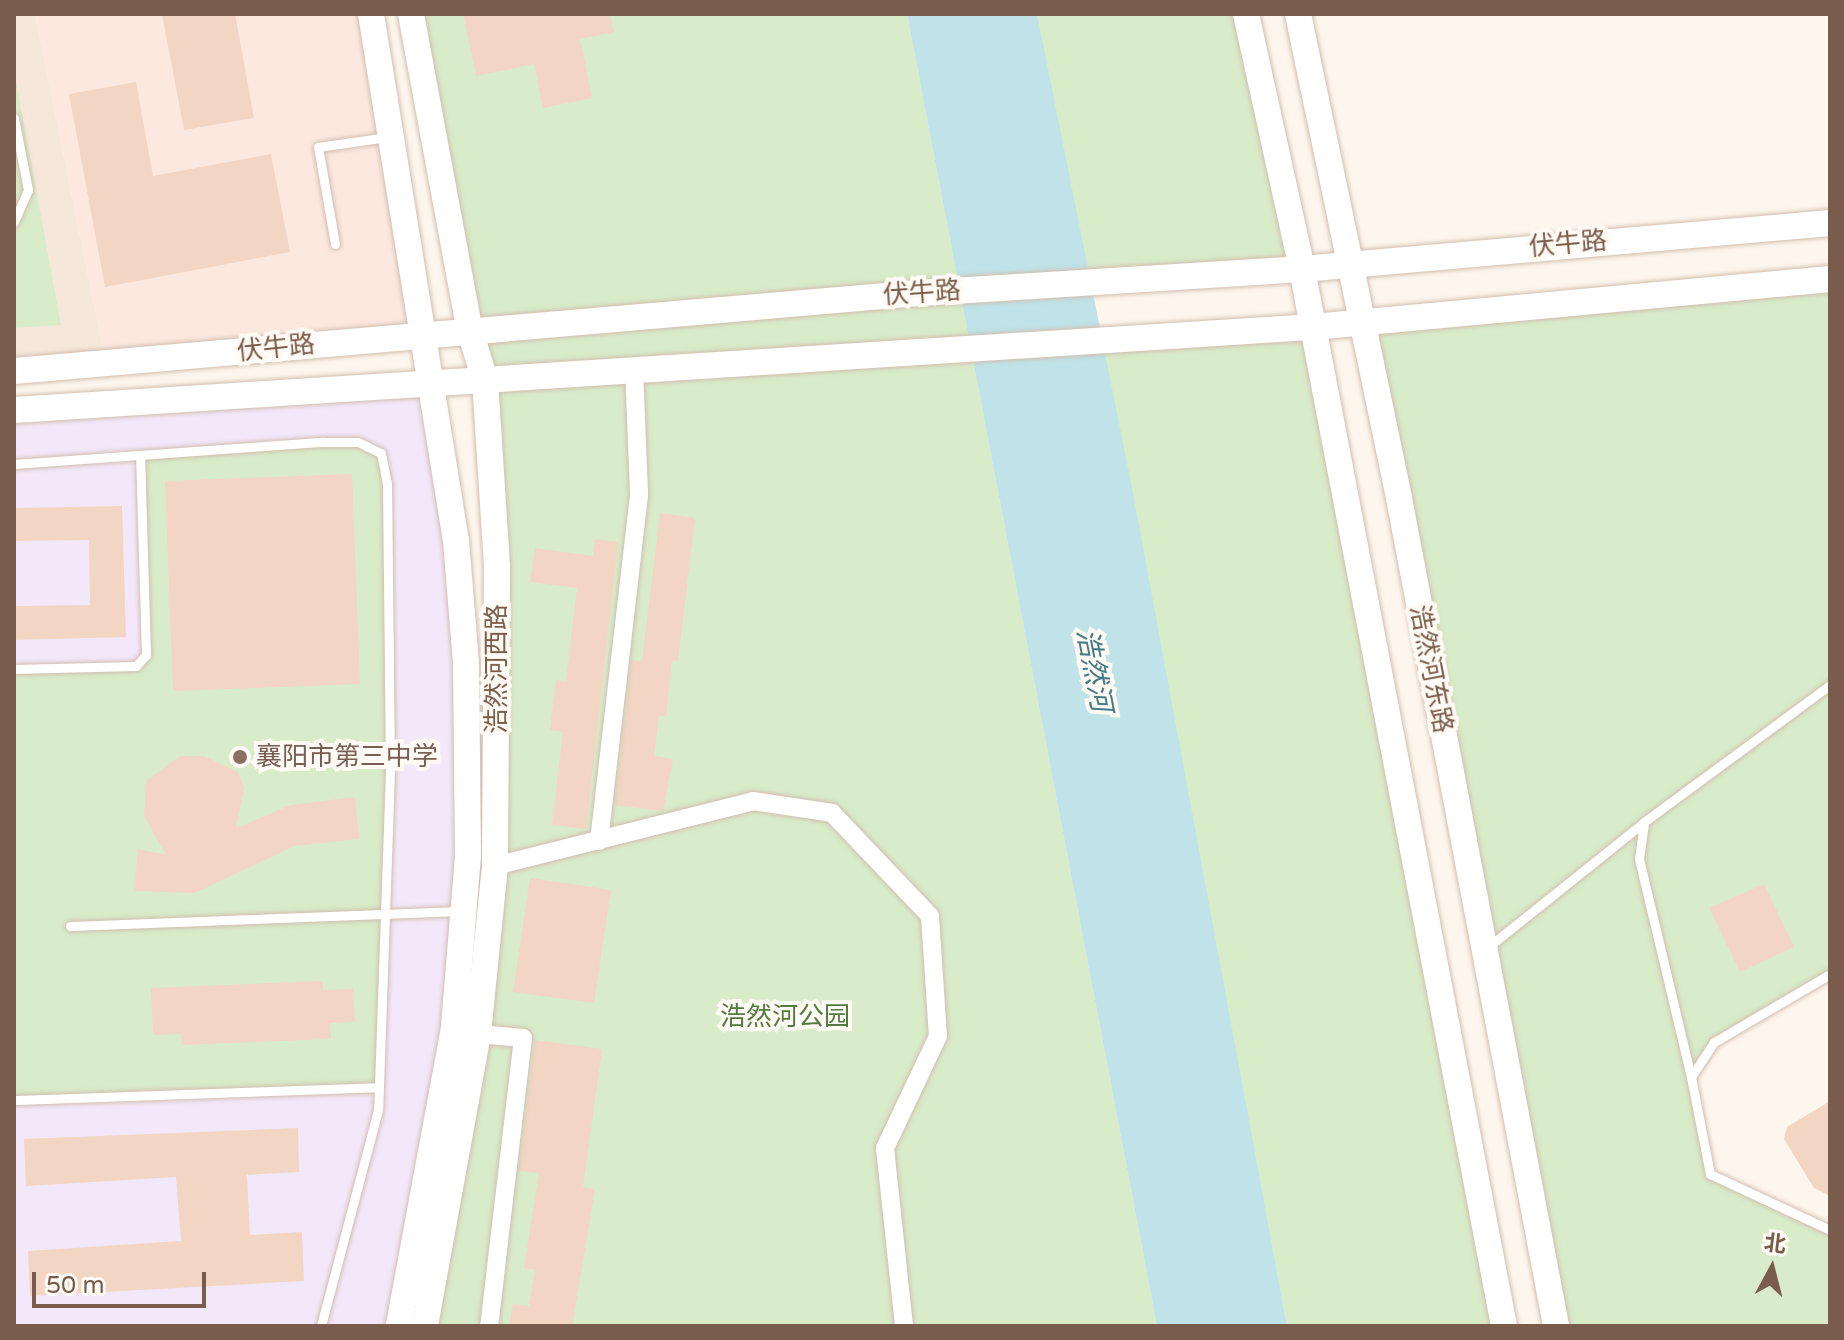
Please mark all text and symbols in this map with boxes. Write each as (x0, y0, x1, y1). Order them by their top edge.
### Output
street label: 伏牛路 (1528, 225, 1608, 263)
street label: 伏牛路 (882, 275, 962, 311)
street label: 伏牛路 (236, 328, 316, 368)
street label: 浩然河东路 (1403, 602, 1459, 736)
street label: 浩然河西路 (481, 604, 513, 734)
water label: 浩然河 (1069, 626, 1119, 714)
place label: 襄阳市第三中学 (256, 741, 438, 773)
marker: 襄阳市第三中学 (231, 748, 249, 766)
park label: 浩然河公园 (720, 1001, 850, 1033)
north arrow (1732, 1228, 1812, 1308)
text: 北 (1762, 1230, 1787, 1258)
scale bar (36, 1256, 210, 1306)
text: 50 m (46, 1271, 104, 1300)

